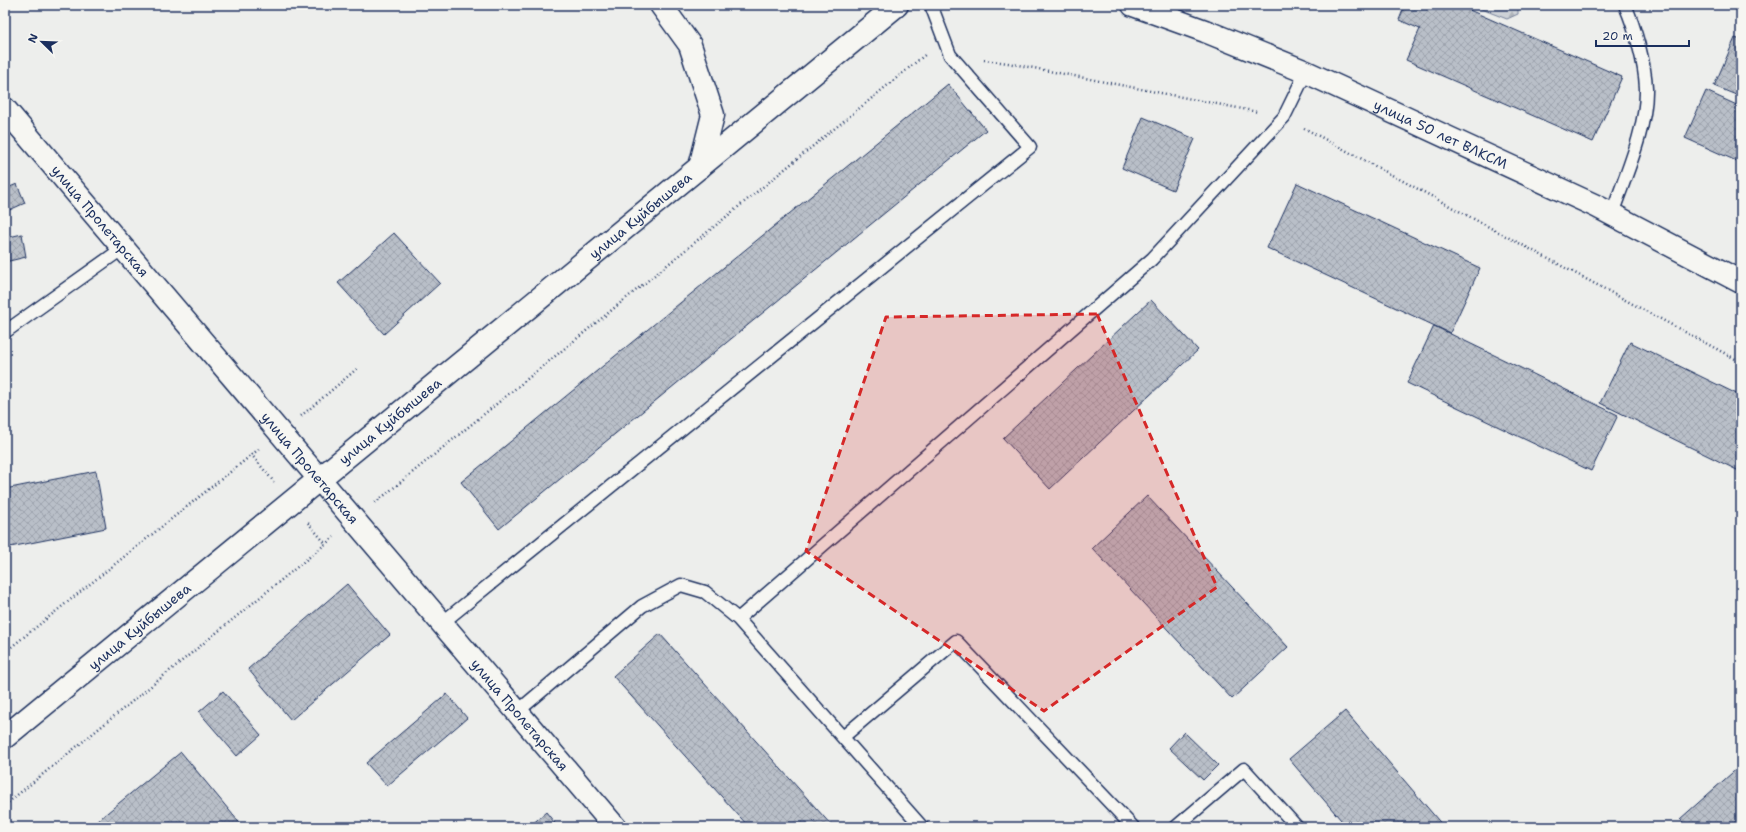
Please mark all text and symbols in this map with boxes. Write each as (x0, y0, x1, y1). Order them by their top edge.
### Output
north arrow (22, 22, 62, 62)
scale bar (1596, 22, 1689, 48)
text: 20 m (1602, 28, 1633, 44)
text: N (25, 31, 42, 45)
street label: улица 50 лет ВЛКСМ (1371, 96, 1511, 173)
street label: улица Пролетарская (47, 161, 153, 281)
street label: улица Куйбышева (585, 168, 696, 263)
street label: улица Куйбышева (335, 374, 445, 468)
street label: улица Пролетарская (257, 408, 363, 528)
street label: улица Куйбышева (85, 579, 195, 674)
street label: улица Пролетарская (467, 655, 572, 775)

